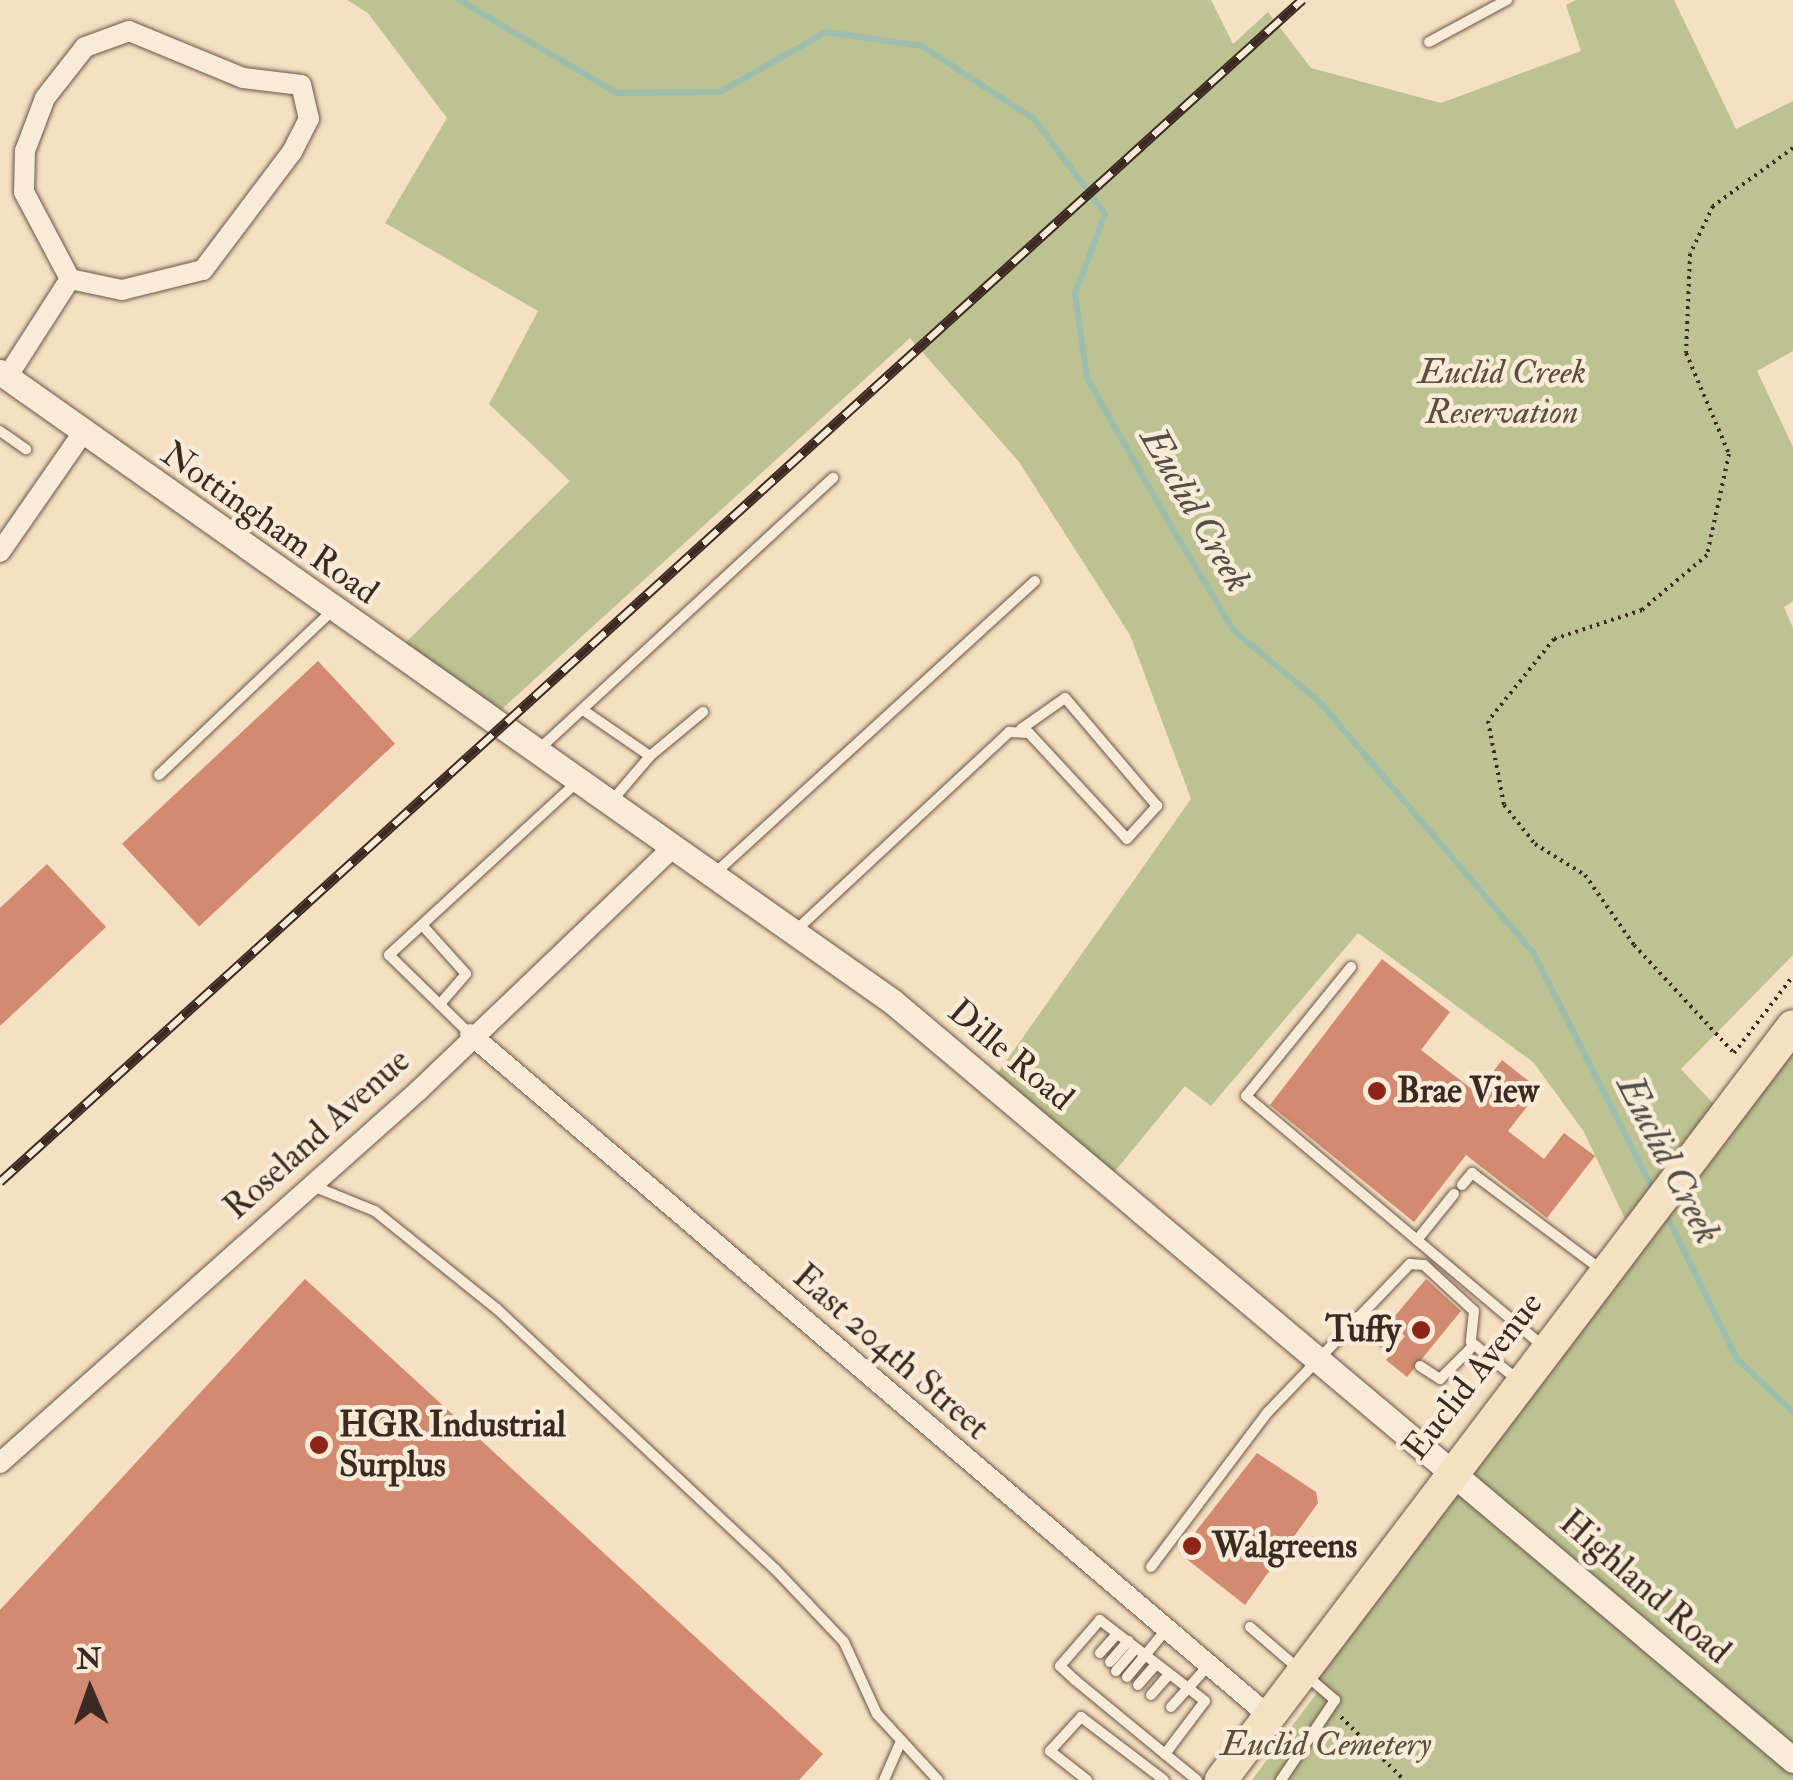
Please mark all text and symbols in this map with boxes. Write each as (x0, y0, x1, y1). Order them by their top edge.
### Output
park label: Euclid Creek Reservation (1418, 351, 1586, 433)
water label: Euclid Creek (1130, 420, 1260, 600)
street label: Nottingham Road (153, 433, 387, 613)
street label: Dille Road (940, 990, 1082, 1120)
street label: Roseland Avenue (215, 1040, 419, 1228)
water label: Euclid Creek (1606, 1068, 1730, 1252)
place label: Brae View (1397, 1070, 1539, 1112)
marker: Brae View (1366, 1080, 1388, 1102)
street label: East 204th Street (784, 1255, 998, 1449)
street label: Euclid Avenue (1394, 1284, 1552, 1468)
place label: Tuffy (1325, 1309, 1401, 1351)
marker: Tuffy (1410, 1319, 1432, 1341)
place label: HGR Industrial Surplus (339, 1404, 566, 1486)
marker: HGR Industrial Surplus (308, 1434, 330, 1456)
street label: Highland Road (1551, 1501, 1739, 1673)
place label: Walgreens (1212, 1525, 1357, 1567)
marker: Walgreens (1181, 1535, 1203, 1557)
north arrow (40, 1640, 140, 1740)
text: N (76, 1642, 102, 1677)
park label: Euclid Cemetery (1221, 1723, 1431, 1765)

